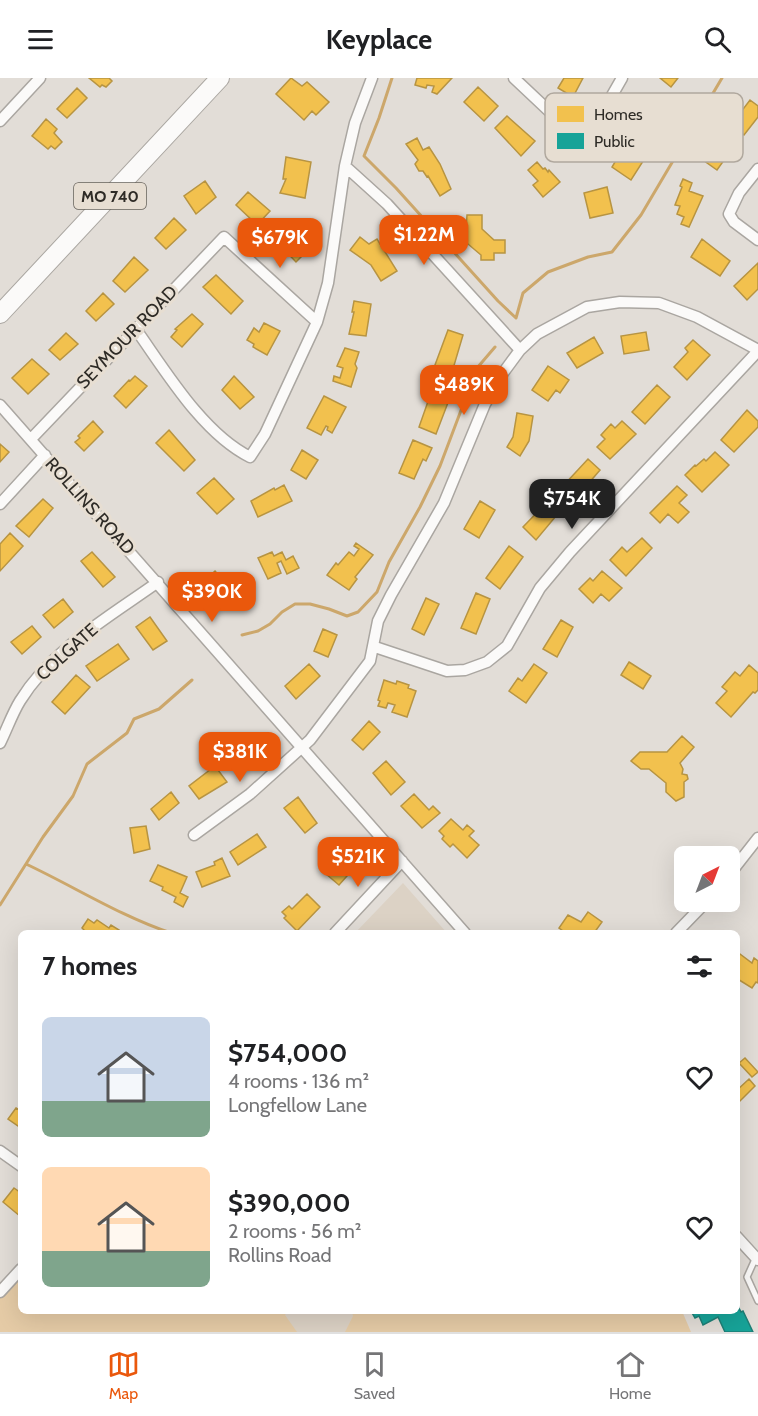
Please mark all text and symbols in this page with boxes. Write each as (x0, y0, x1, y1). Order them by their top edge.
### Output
icon: menu (24, 23, 57, 56)
text: Keyplace (326, 23, 432, 56)
icon: search (701, 23, 734, 56)
legend (545, 93, 743, 162)
text: Homes (594, 105, 643, 124)
text: Public (594, 132, 635, 151)
road number: MO 740 (74, 183, 146, 209)
pin: $1.22M (375, 215, 473, 266)
pin: $679K (238, 218, 322, 269)
text: $1.22M (393, 222, 455, 246)
text: $679K (252, 225, 308, 249)
street label: SEYMOUR ROAD (72, 281, 182, 393)
pin: $489K (422, 365, 506, 416)
text: $489K (434, 372, 494, 396)
street label: ROLLINS ROAD (41, 453, 139, 559)
pin: $754K (530, 479, 614, 530)
text: $754K (543, 486, 601, 510)
pin: $390K (170, 572, 254, 623)
text: $390K (182, 579, 242, 603)
street label: COLGATE (32, 619, 102, 685)
pin: $381K (198, 732, 282, 783)
text: $381K (213, 739, 267, 763)
pin: $521K (316, 837, 400, 888)
text: $521K (332, 844, 384, 868)
north arrow (674, 846, 740, 912)
map controls (674, 846, 740, 912)
text: 7 homes (42, 950, 137, 982)
icon: filters (683, 950, 716, 983)
text: $754,000 (228, 1037, 347, 1069)
icon: home (90, 1041, 162, 1113)
icon: heart (683, 1061, 716, 1094)
text: 4 rooms · 136 m² (228, 1069, 369, 1093)
text: Longfellow Lane (228, 1093, 367, 1117)
text: $390,000 (228, 1187, 351, 1219)
icon: home (90, 1191, 162, 1263)
icon: heart (683, 1211, 716, 1244)
text: 2 rooms · 56 m² (228, 1219, 361, 1243)
text: Rollins Road (228, 1243, 332, 1267)
tab: Map (107, 1348, 140, 1403)
tab: Saved (354, 1348, 395, 1403)
tab: Home (609, 1348, 651, 1403)

